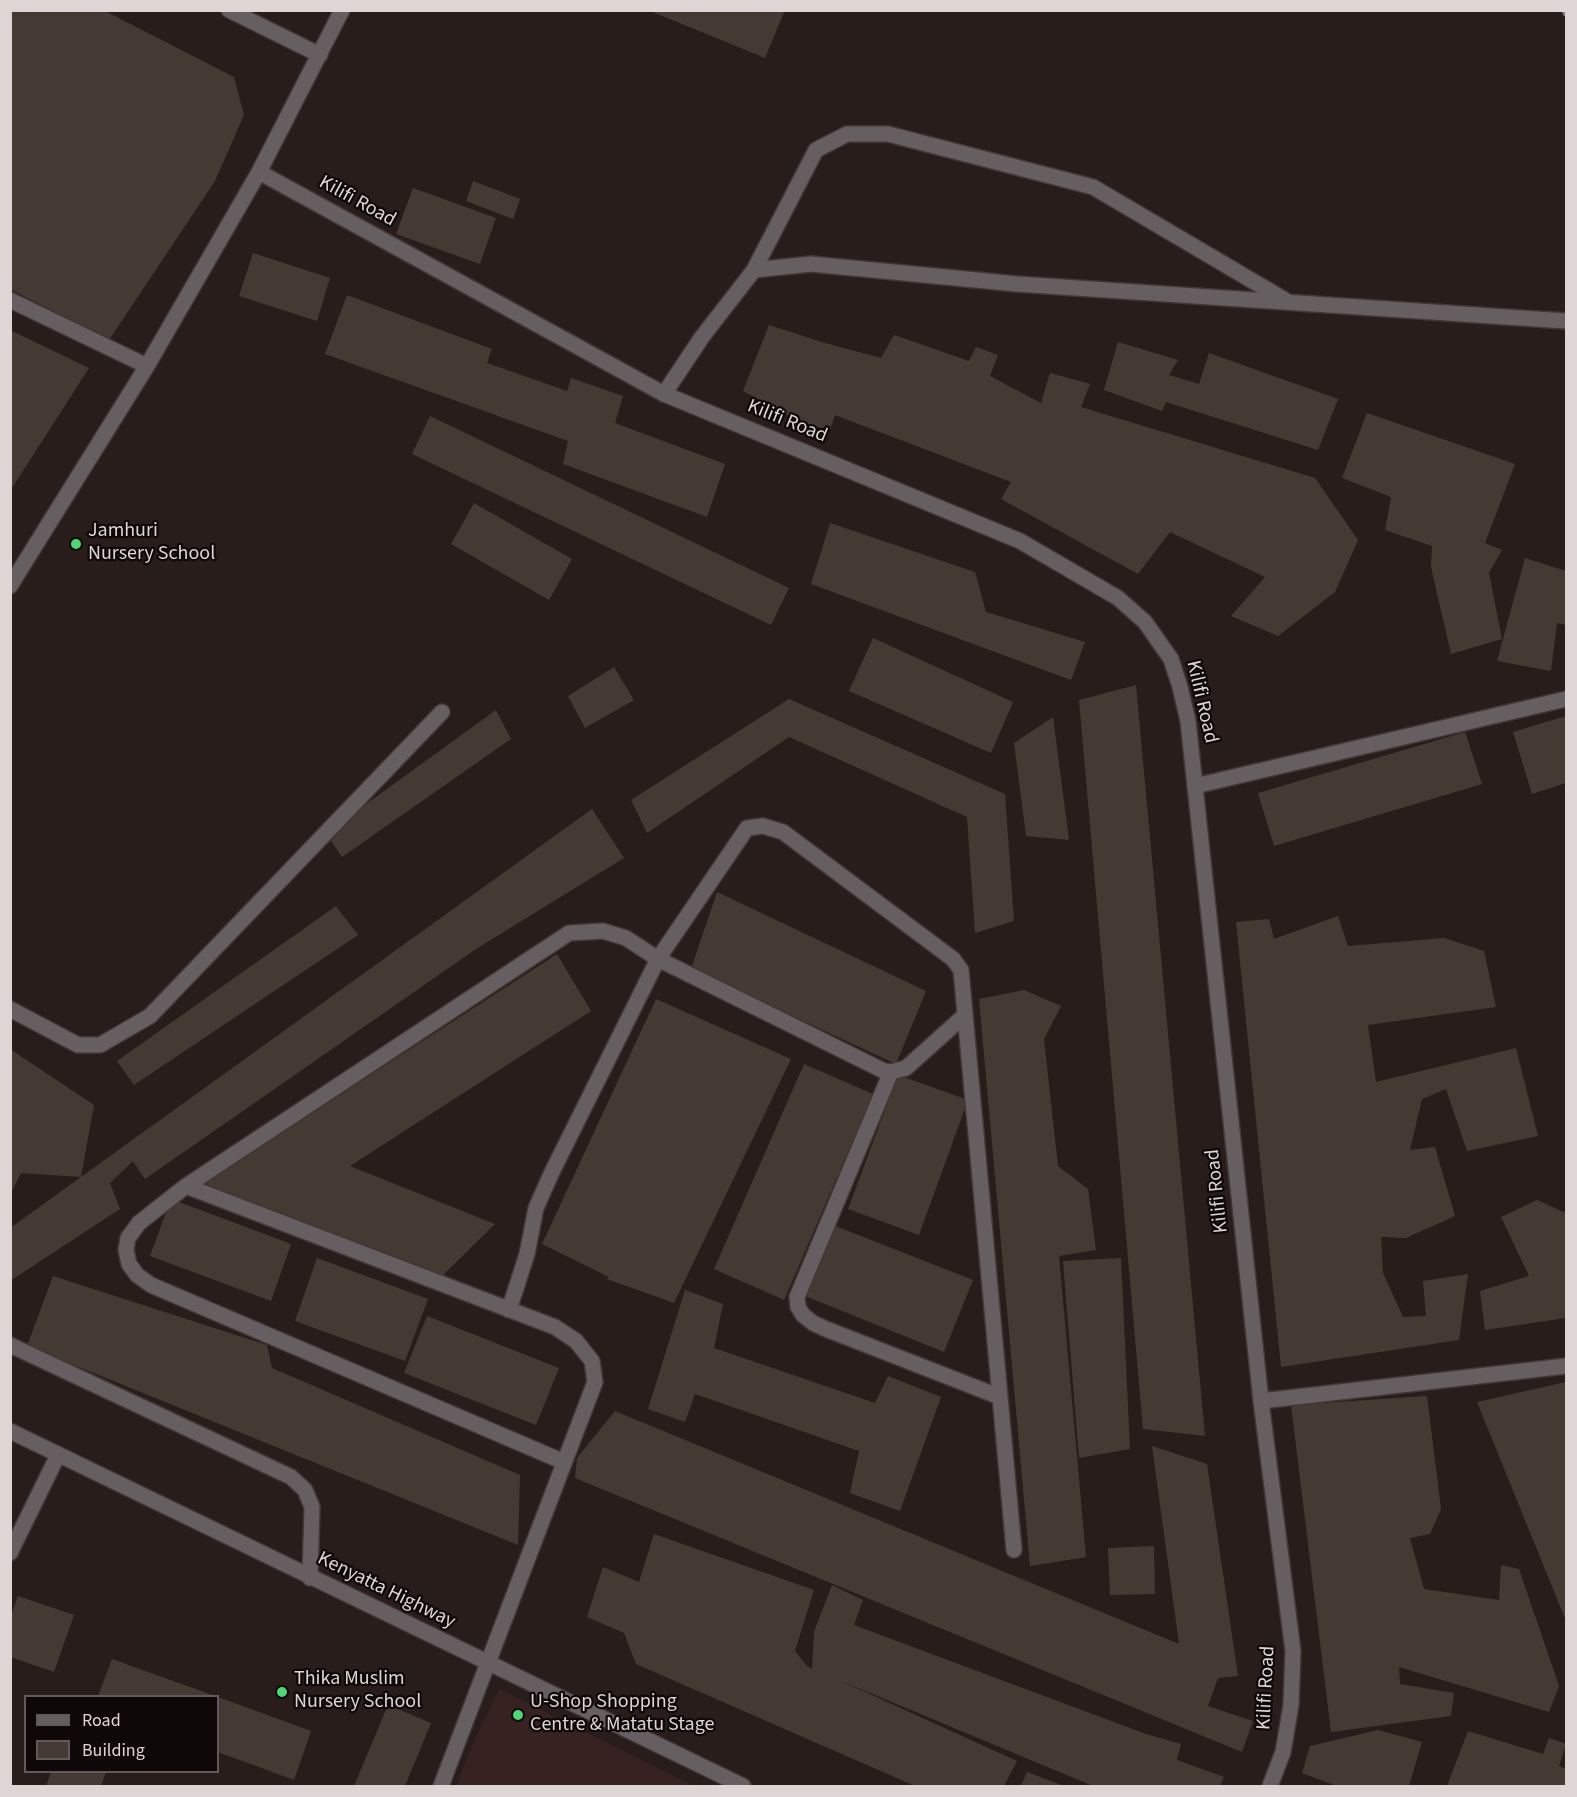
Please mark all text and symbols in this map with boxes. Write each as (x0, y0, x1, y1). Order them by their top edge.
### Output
street label: Kilifi Road (314, 171, 400, 233)
street label: Kilifi Road (743, 395, 831, 449)
place label: Jamhuri Nursery School (88, 520, 215, 567)
marker: Jamhuri Nursery School (69, 537, 83, 551)
street label: Kilifi Road (1180, 658, 1222, 746)
street label: Kilifi Road (1202, 1148, 1234, 1234)
street label: Kenyatta Highway (313, 1547, 459, 1635)
street label: Kilifi Road (1253, 1645, 1281, 1731)
place label: Thika Muslim Nursery School (294, 1668, 421, 1715)
marker: Thika Muslim Nursery School (275, 1685, 289, 1699)
place label: U-Shop Shopping Centre & Matatu Stage (530, 1691, 714, 1738)
legend (24, 1695, 219, 1773)
text: Road (82, 1708, 121, 1733)
marker: U-Shop Shopping Centre & Matatu Stage (511, 1708, 525, 1722)
text: Building (82, 1738, 145, 1763)

